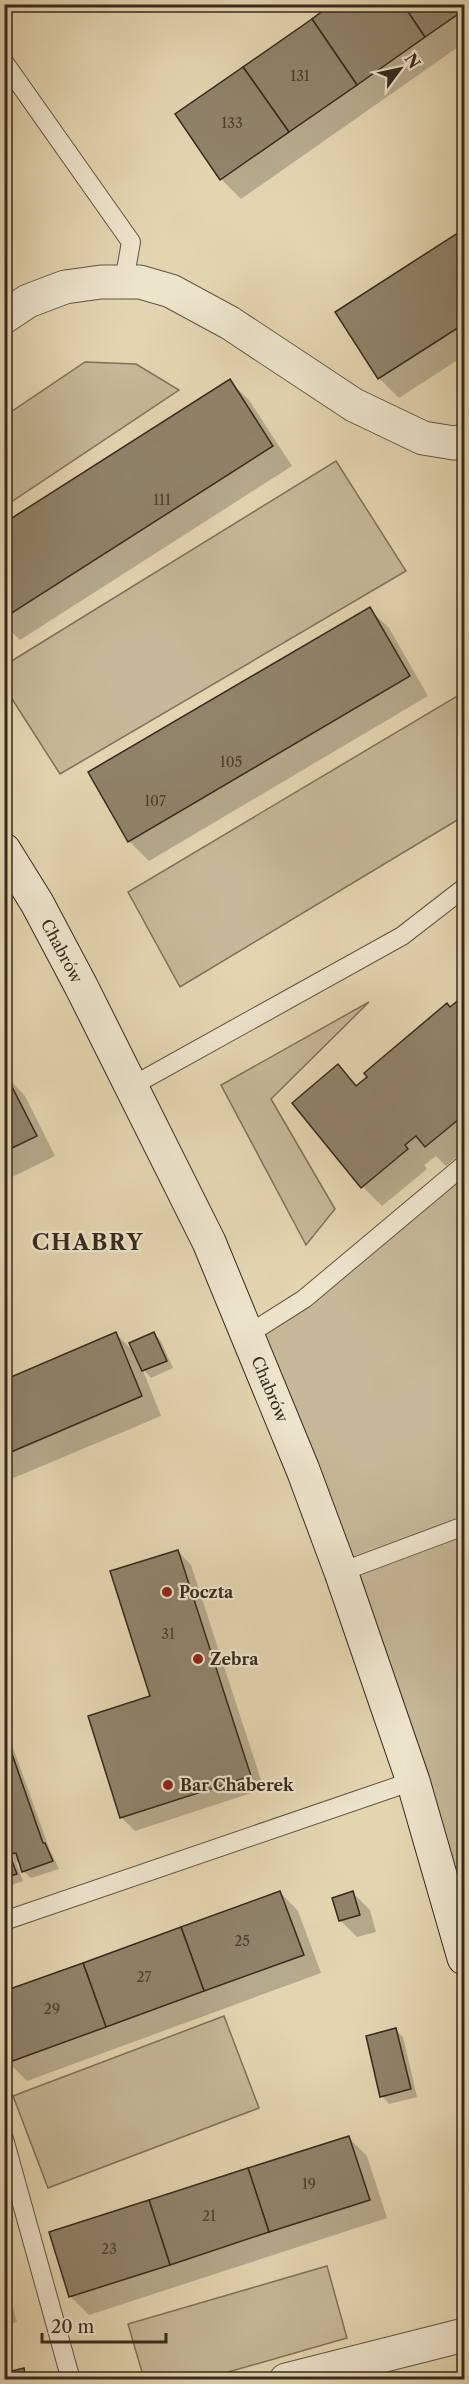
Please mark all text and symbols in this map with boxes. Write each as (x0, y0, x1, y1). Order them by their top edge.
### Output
north arrow (370, 39, 430, 99)
text: N (400, 50, 425, 72)
house number: 131 (290, 67, 310, 85)
house number: 133 (221, 114, 243, 132)
house number: 111 (153, 491, 171, 509)
house number: 105 (220, 753, 242, 771)
house number: 107 (144, 792, 166, 810)
street label: Chabrów (37, 916, 88, 987)
district label: CHABRY (32, 1229, 144, 1256)
street label: Chabrów (247, 1353, 293, 1426)
place label: Poczta (179, 1582, 234, 1602)
marker: Poczta (160, 1585, 174, 1599)
house number: 31 (161, 1625, 175, 1643)
place label: Zebra (210, 1649, 259, 1669)
marker: Zebra (191, 1652, 205, 1666)
place label: Bar Chaberek (180, 1775, 294, 1795)
marker: Bar Chaberek (161, 1778, 175, 1792)
house number: 25 (234, 1932, 250, 1950)
house number: 27 (137, 1968, 152, 1986)
house number: 29 (44, 2000, 60, 2018)
house number: 19 (302, 2175, 316, 2193)
house number: 21 (202, 2207, 216, 2225)
house number: 23 (101, 2240, 117, 2258)
scale bar (42, 2306, 166, 2344)
text: 20 m (51, 2316, 95, 2338)

